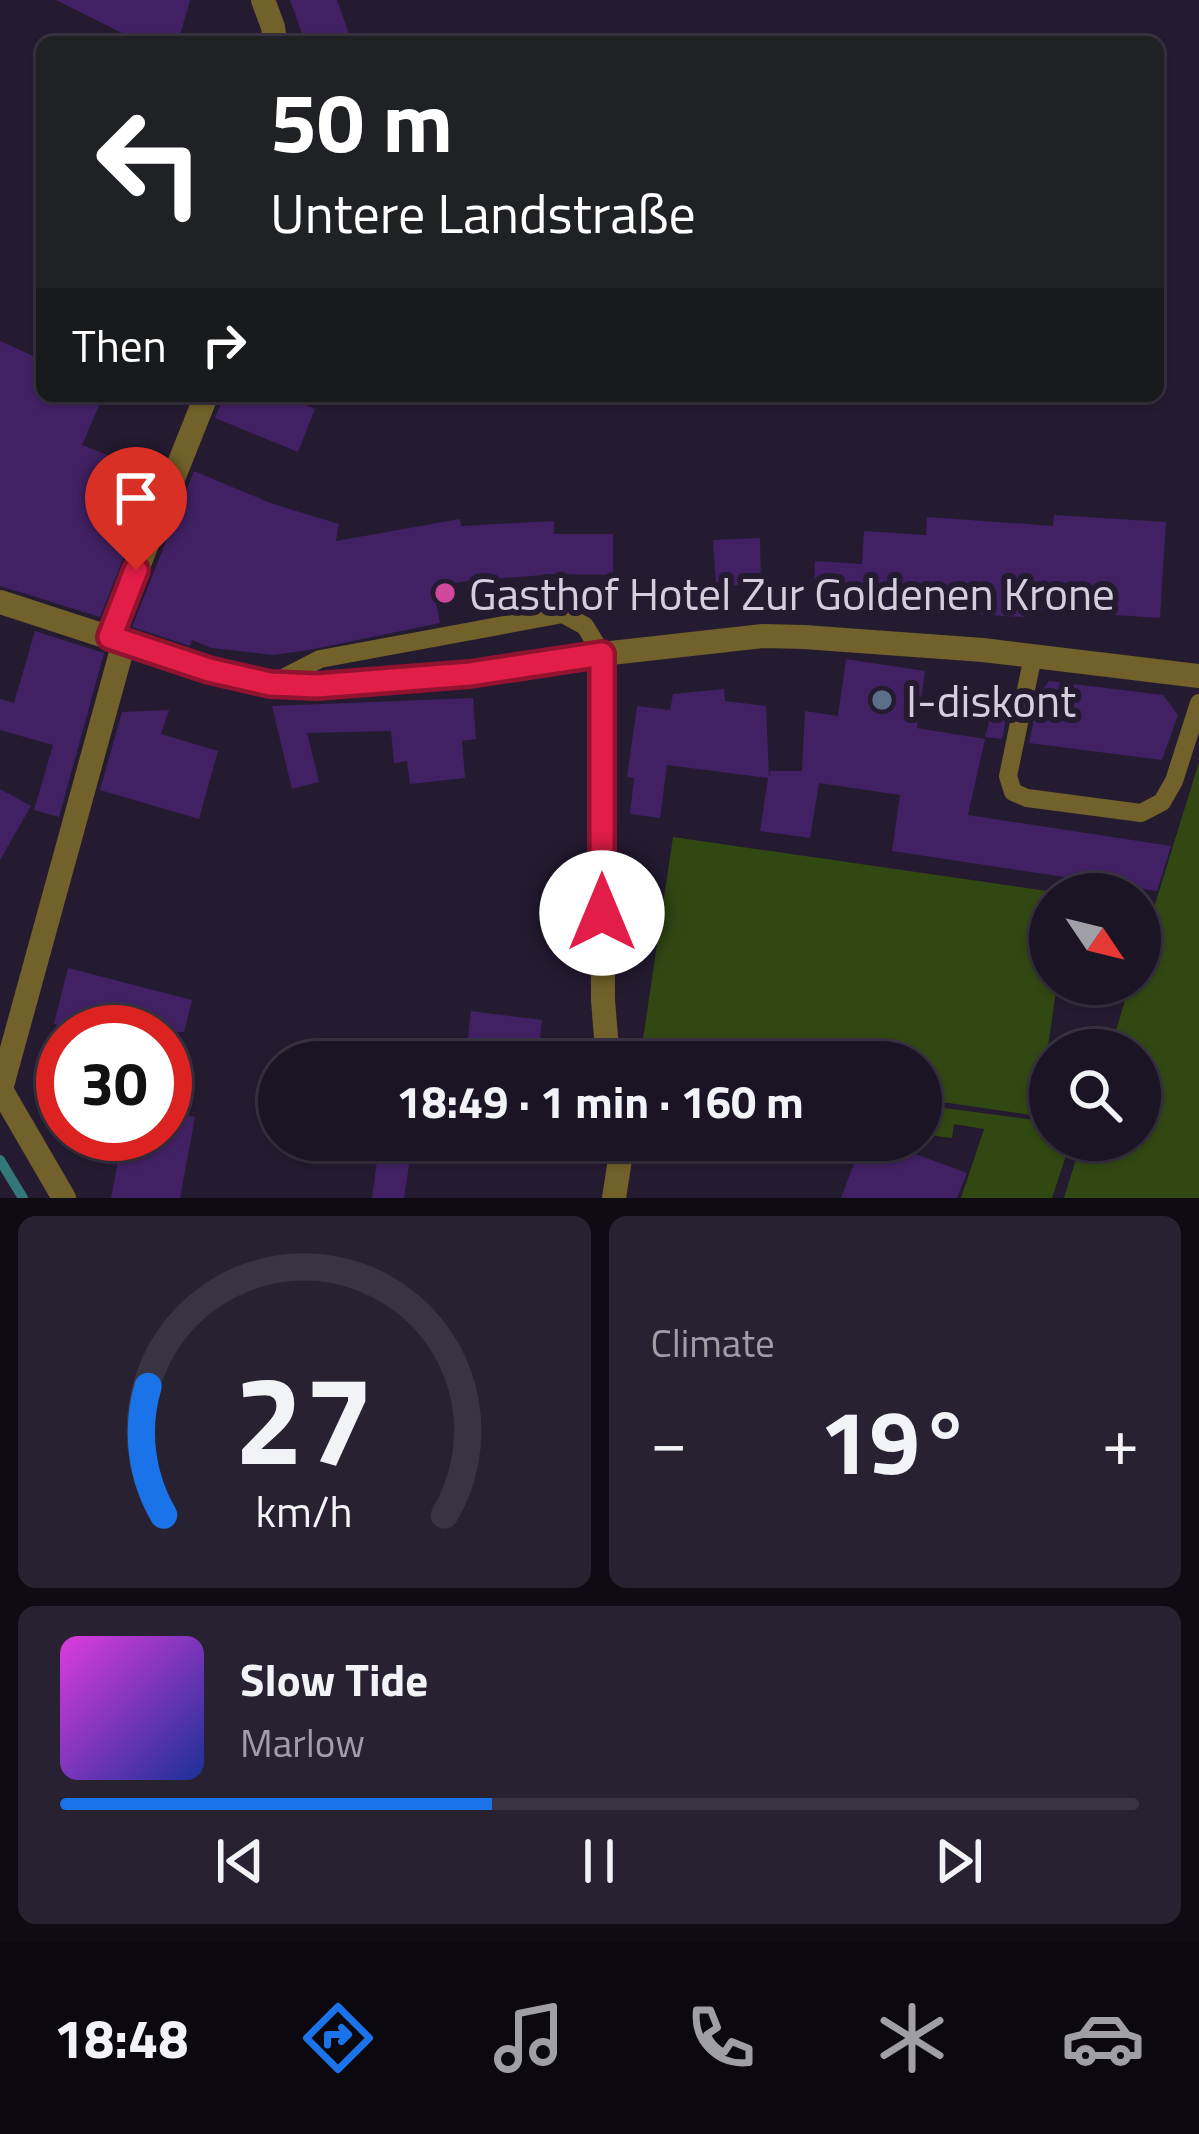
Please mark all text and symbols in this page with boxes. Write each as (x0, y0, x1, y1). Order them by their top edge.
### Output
text: 50 m (270, 57, 453, 185)
icon: left (72, 84, 228, 240)
text: Untere Landstraße (270, 172, 696, 254)
text: Then (72, 311, 167, 379)
icon: right (191, 312, 257, 378)
pin (85, 447, 187, 570)
icon: arrive (103, 465, 169, 531)
place label: Gasthof Hotel Zur Goldenen Krone (469, 559, 1115, 627)
marker: Gasthof Hotel Zur Goldenen Krone (432, 580, 458, 606)
place label: I-diskont (906, 666, 1076, 734)
marker: I-diskont (869, 687, 895, 713)
position arrow (539, 850, 665, 976)
north arrow (1029, 873, 1161, 1005)
map controls (1029, 873, 1161, 1161)
speed limit sign: 30 (36, 1005, 192, 1161)
button: search (1029, 1029, 1161, 1161)
text: 18:49 · 1 min · 160 m (396, 1067, 804, 1135)
text: Climate (651, 1313, 775, 1372)
text: 27 (234, 1323, 374, 1512)
text: 19° (819, 1372, 970, 1509)
text: − (651, 1390, 687, 1491)
text: + (1102, 1390, 1139, 1491)
text: km/h (256, 1478, 353, 1544)
text: Slow Tide (240, 1645, 428, 1713)
text: Marlow (240, 1713, 365, 1772)
icon: previous (207, 1828, 273, 1894)
icon: pause (566, 1828, 632, 1894)
icon: next (926, 1828, 992, 1894)
icon: directions (296, 1996, 380, 2080)
icon: music (487, 1996, 571, 2080)
icon: phone (679, 1996, 763, 2080)
icon: climate (870, 1996, 954, 2080)
icon: car (1061, 1996, 1145, 2080)
text: 18:48 (54, 1997, 188, 2079)

